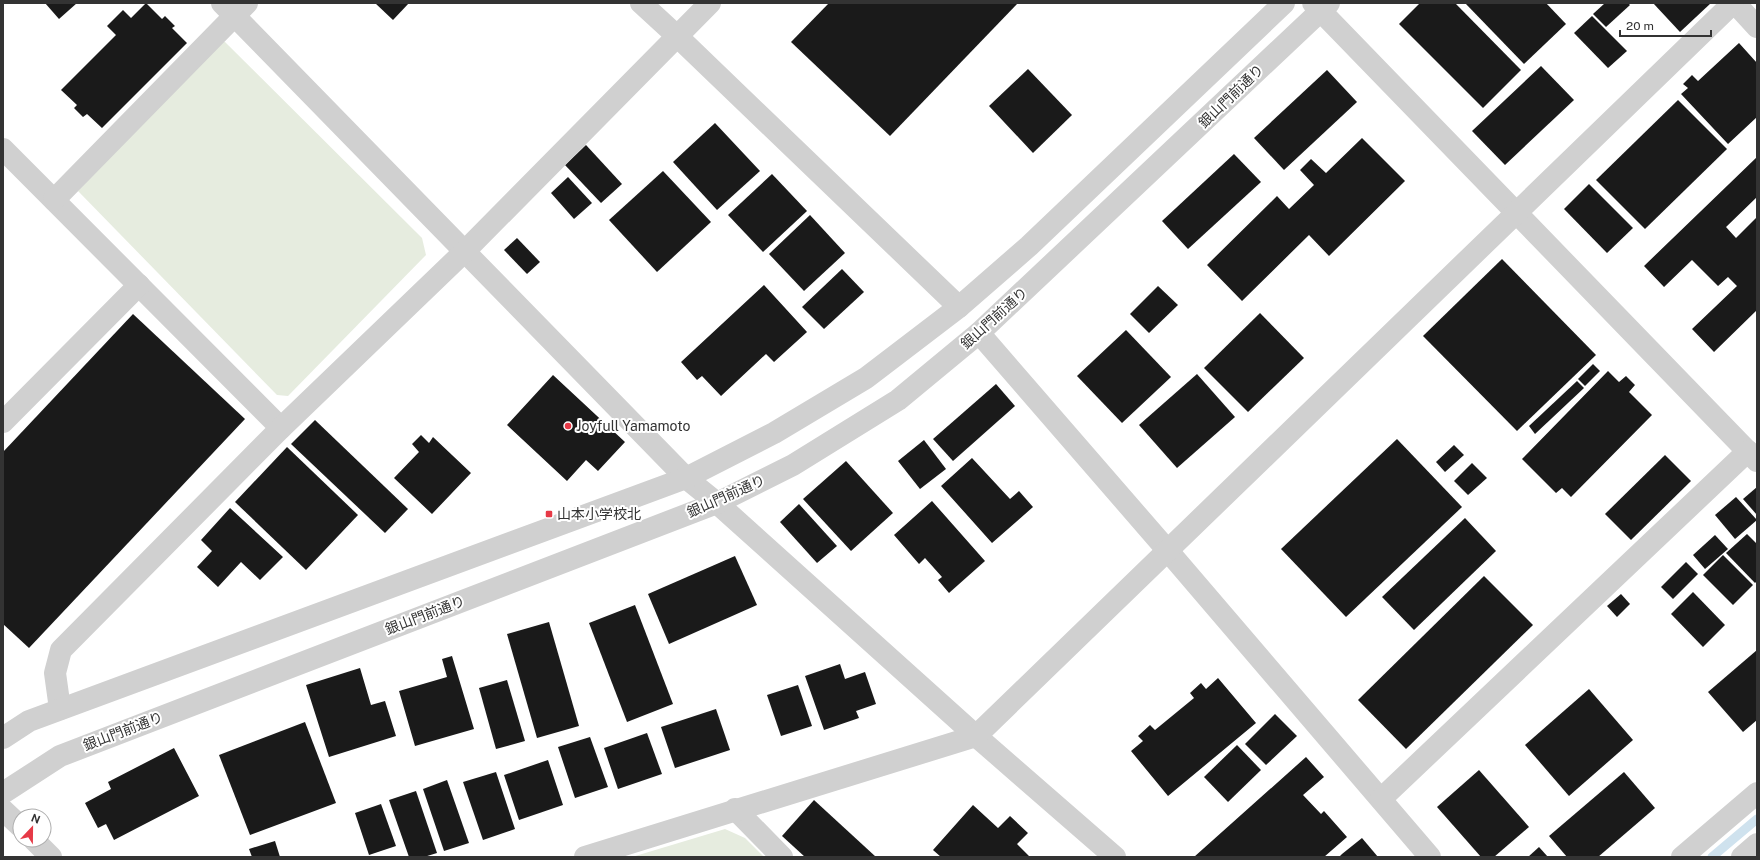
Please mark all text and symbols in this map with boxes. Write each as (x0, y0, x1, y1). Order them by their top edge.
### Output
scale bar (1620, 12, 1711, 38)
text: 20 m (1626, 19, 1654, 33)
street label: 銀山門前通り (1195, 61, 1267, 131)
street label: 銀山門前通り (957, 284, 1031, 352)
place label: Joyfull Yamamoto (576, 418, 690, 434)
marker: Joyfull Yamamoto (563, 421, 573, 431)
street label: 銀山門前通り (684, 472, 768, 520)
place label: 山本小学校北 (557, 506, 641, 522)
marker: 山本小学校北 (544, 509, 554, 519)
street label: 銀山門前通り (383, 592, 467, 638)
street label: 銀山門前通り (81, 708, 165, 754)
north arrow (12, 808, 52, 848)
text: N (30, 812, 42, 826)

